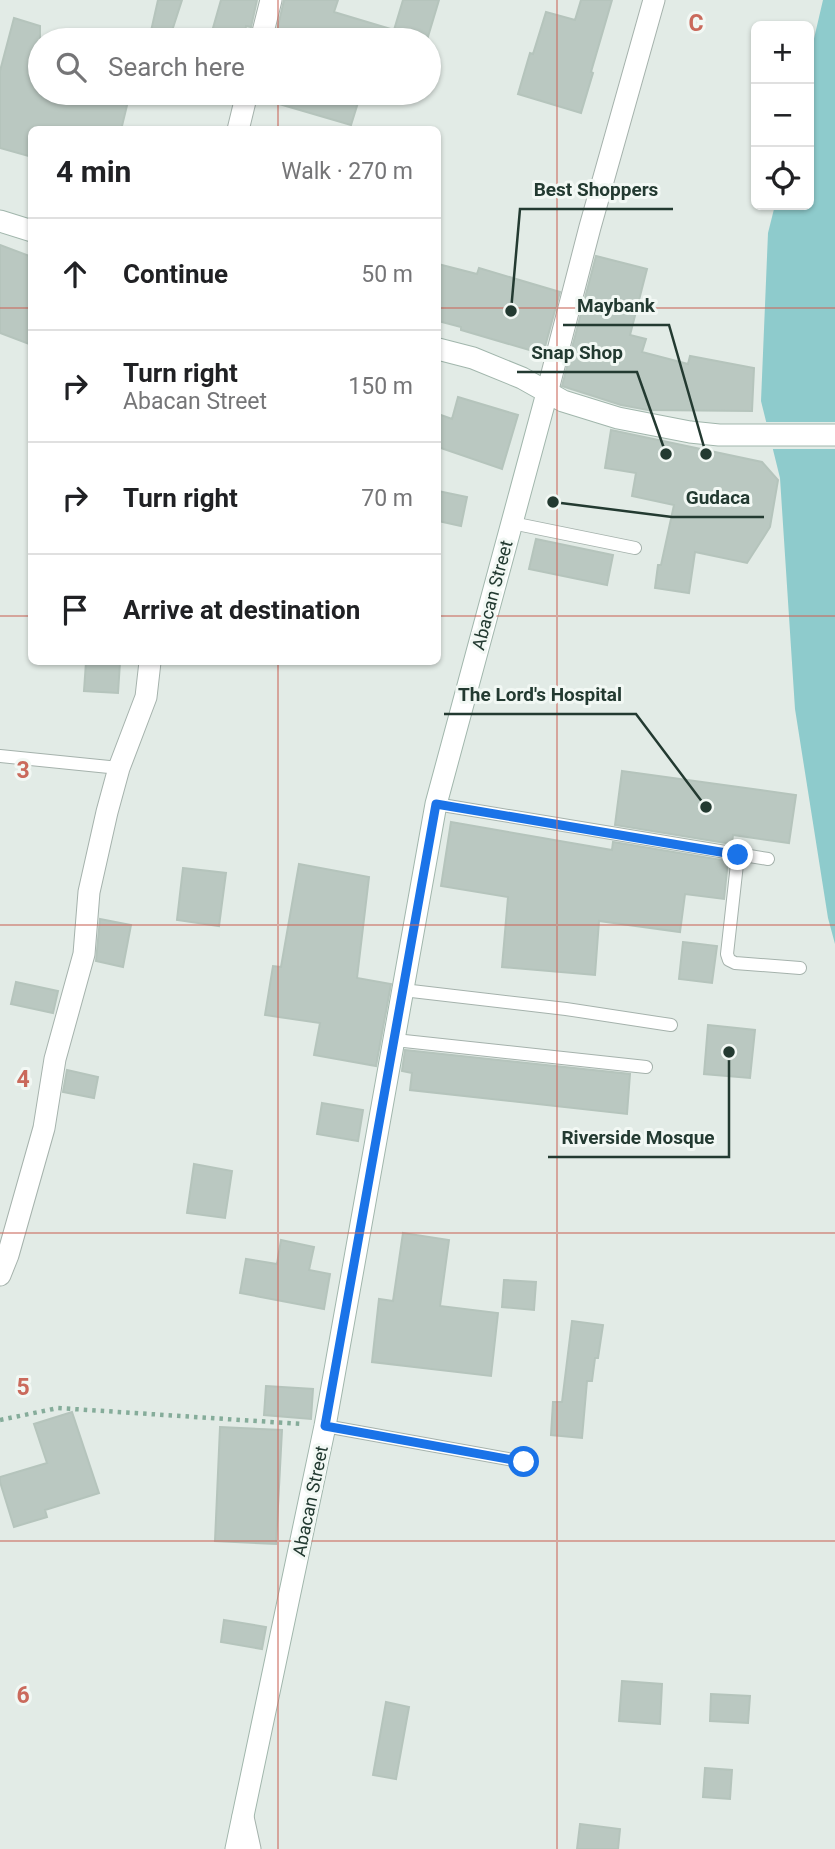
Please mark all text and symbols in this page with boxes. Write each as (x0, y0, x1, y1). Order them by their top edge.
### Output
text: C (688, 10, 704, 37)
map controls (751, 21, 814, 210)
button: + (751, 21, 814, 84)
search box (28, 28, 441, 105)
icon: search (52, 48, 90, 86)
text: Search here (108, 52, 245, 82)
button: − (751, 84, 814, 147)
button: locate (751, 147, 814, 210)
text: 4 min (56, 154, 131, 189)
text: Walk · 270 m (281, 158, 413, 185)
callout: Best Shoppers (520, 169, 673, 209)
text: Best Shoppers (534, 178, 659, 201)
icon: ahead (56, 255, 94, 293)
text: Continue (123, 259, 228, 289)
text: 50 m (361, 261, 413, 288)
callout: Maybank (563, 285, 669, 325)
text: Maybank (577, 294, 656, 317)
callout: Snap Shop (517, 332, 637, 372)
text: Snap Shop (531, 341, 623, 364)
text: Turn right (123, 358, 238, 388)
icon: right (56, 367, 94, 405)
text: 150 m (348, 373, 413, 400)
text: Abacan Street (123, 388, 267, 415)
callout: Gudaca (672, 477, 764, 517)
icon: right (56, 479, 94, 517)
text: Turn right (123, 483, 238, 513)
text: 70 m (361, 485, 413, 512)
text: Gudaca (686, 486, 750, 509)
street label: Abacan Street (467, 538, 517, 652)
icon: arrive (56, 591, 94, 629)
text: Arrive at destination (123, 595, 360, 625)
callout: The Lord's Hospital (444, 674, 636, 714)
text: The Lord's Hospital (458, 683, 622, 706)
text: 3 (16, 757, 30, 784)
route end (722, 839, 753, 870)
text: 4 (16, 1066, 30, 1093)
callout: Riverside Mosque (548, 1117, 729, 1157)
text: Riverside Mosque (561, 1126, 715, 1149)
text: 5 (16, 1374, 30, 1401)
street label: Abacan Street (288, 1444, 332, 1558)
route start (508, 1446, 539, 1477)
text: 6 (16, 1682, 30, 1709)

